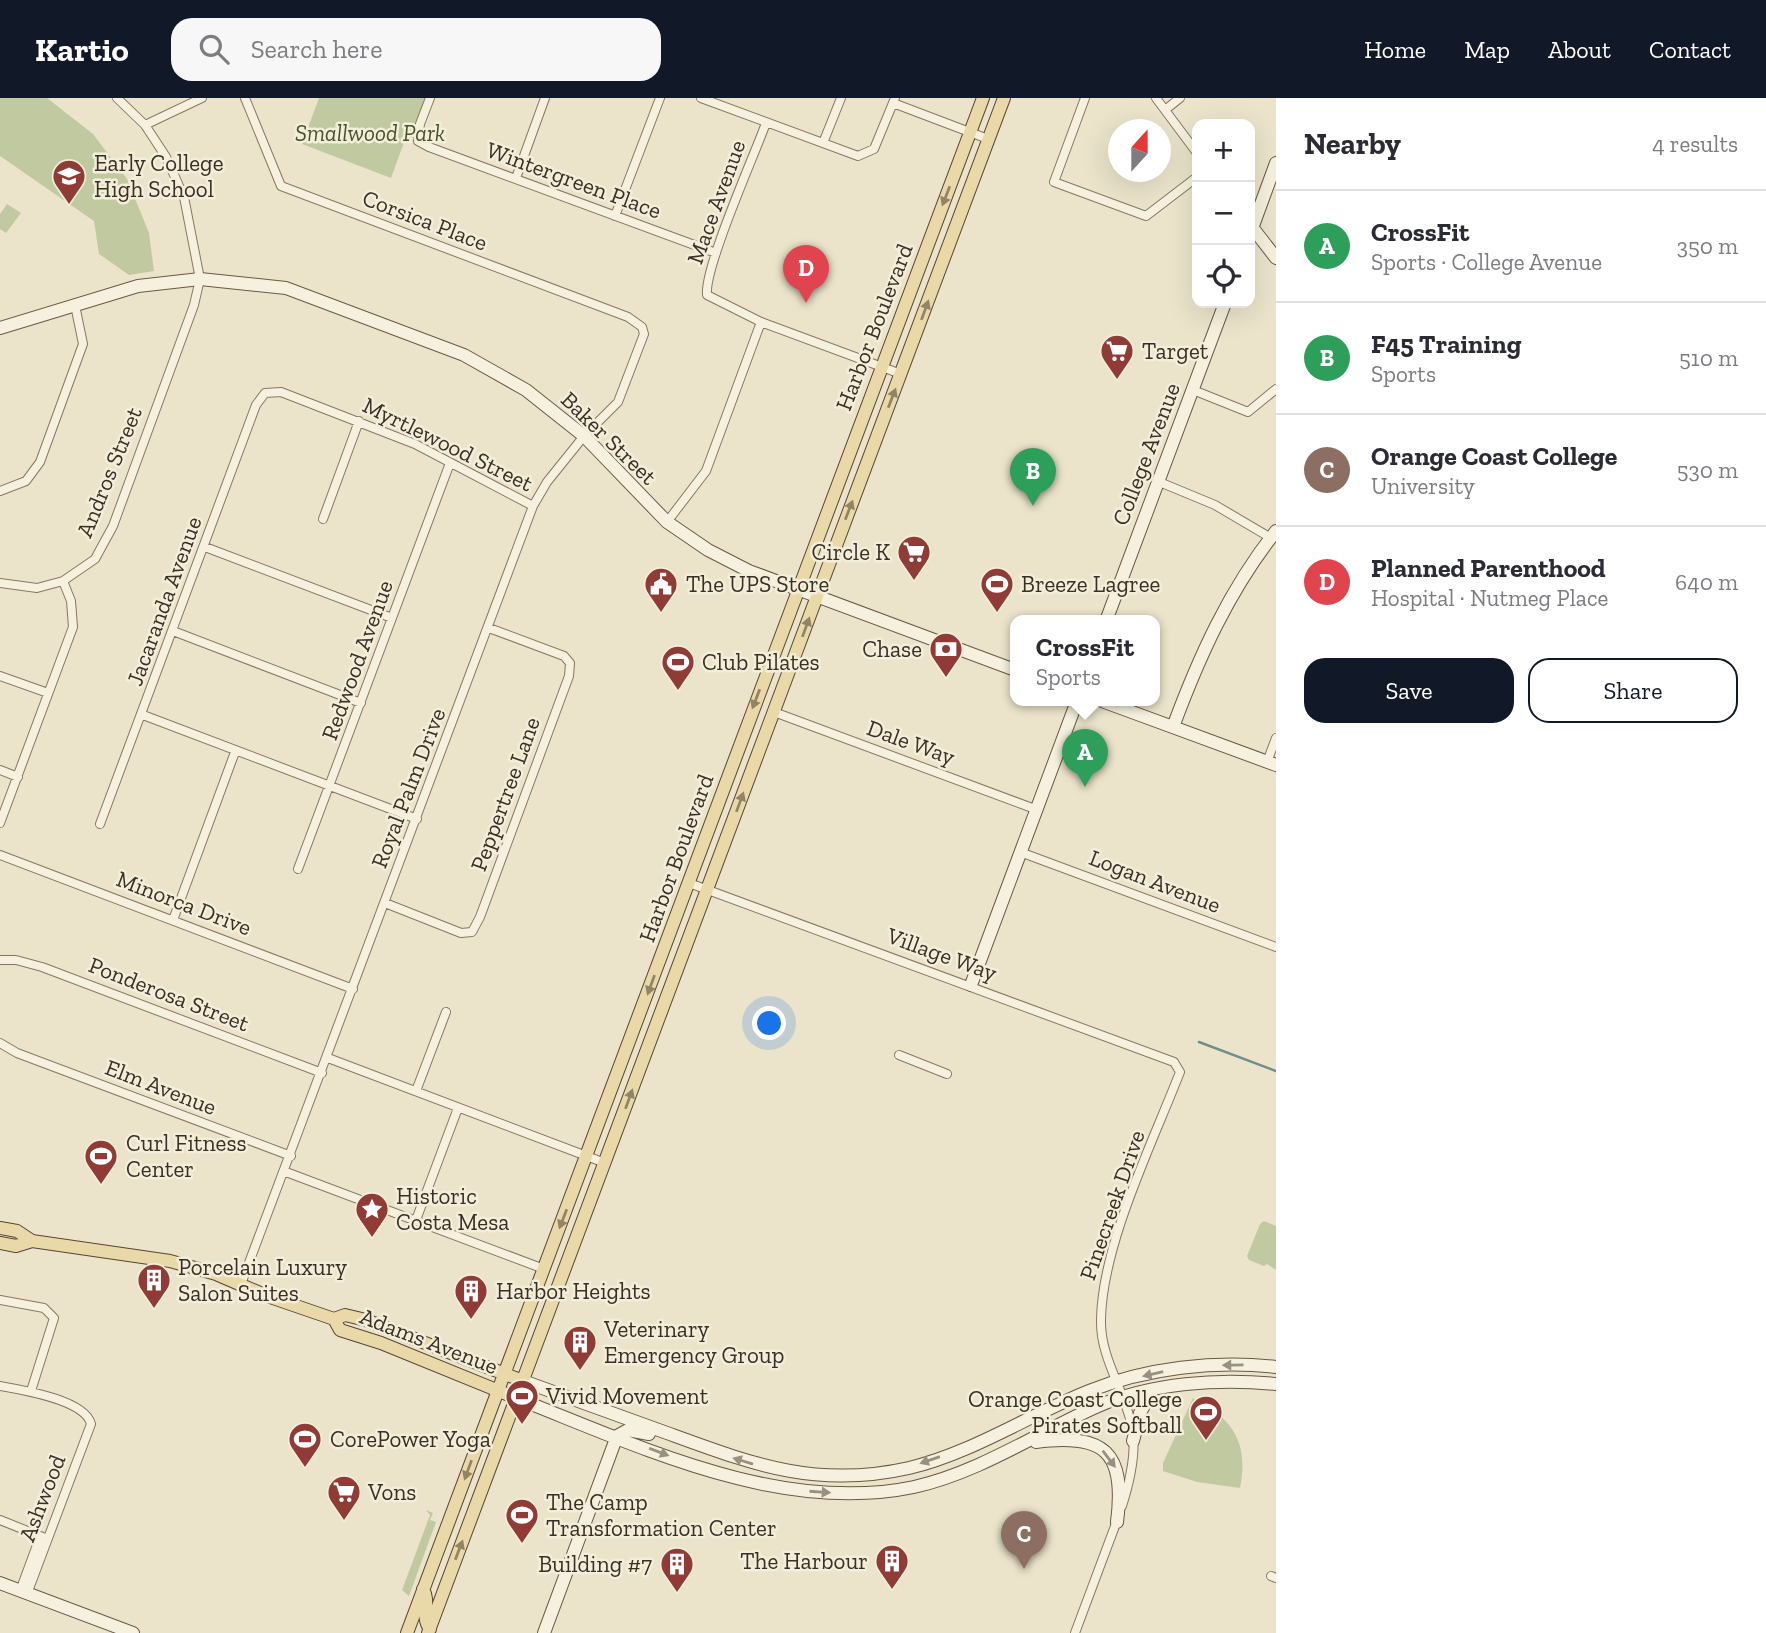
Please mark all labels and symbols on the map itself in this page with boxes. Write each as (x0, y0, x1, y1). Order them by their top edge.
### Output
park label: Smallwood Park (295, 119, 445, 147)
north arrow (1108, 119, 1171, 182)
street label: Wintergreen Place (483, 135, 665, 225)
street label: Mace Avenue (681, 136, 751, 268)
place label: Early College High School (94, 149, 224, 203)
school or university icon: Early College High School (50, 157, 88, 206)
street label: Corsica Place (359, 183, 491, 257)
one-way arrow (940, 186, 951, 207)
street label: Harbor Boulevard (829, 239, 919, 415)
pin: D (783, 245, 829, 303)
one-way arrow (920, 299, 931, 320)
supermarket icon: Target (1098, 332, 1136, 381)
place label: Target (1142, 337, 1209, 365)
street label: College Avenue (1106, 379, 1186, 529)
street label: Baker Street (555, 385, 663, 491)
one-way arrow (887, 387, 898, 408)
street label: Myrtlewood Street (358, 391, 538, 497)
street label: Andros Street (70, 402, 148, 541)
pin: B (1010, 448, 1056, 506)
one-way arrow (844, 500, 855, 521)
street label: Jacaranda Avenue (120, 513, 208, 689)
supermarket icon: Circle K (895, 533, 933, 582)
place label: Circle K (812, 538, 890, 566)
public building icon: The UPS Store (642, 565, 680, 614)
sports icon: Breeze Lagree (978, 565, 1016, 614)
place label: The UPS Store (686, 570, 829, 598)
place label: Breeze Lagree (1021, 570, 1160, 598)
street label: Redwood Avenue (315, 576, 399, 744)
one-way arrow (800, 616, 811, 637)
bank icon: Chase (927, 630, 965, 679)
place label: Chase (862, 635, 922, 663)
sports icon: Club Pilates (659, 643, 697, 692)
place label: Club Pilates (702, 648, 820, 676)
one-way arrow (750, 689, 761, 710)
street label: Royal Palm Drive (365, 704, 451, 872)
street label: Peppertree Lane (464, 713, 546, 875)
street label: Dale Way (863, 713, 959, 771)
pin: A (1062, 729, 1108, 787)
street label: Harbor Boulevard (633, 770, 720, 946)
one-way arrow (735, 791, 746, 812)
street label: Logan Avenue (1085, 843, 1225, 919)
street label: Minorca Drive (112, 864, 256, 942)
street label: Village Way (882, 921, 1001, 987)
street label: Ponderosa Street (85, 951, 254, 1038)
one-way arrow (646, 975, 657, 996)
your location (752, 1006, 786, 1040)
street label: Elm Avenue (101, 1053, 221, 1121)
one-way arrow (624, 1088, 635, 1109)
street label: Pinecreek Drive (1073, 1126, 1151, 1284)
place label: Curl Fitness Center (126, 1129, 247, 1183)
sports icon: Curl Fitness Center (82, 1137, 120, 1186)
place label: Historic Costa Mesa (396, 1182, 509, 1236)
place icon: Historic Costa Mesa (353, 1190, 391, 1239)
one-way arrow (557, 1209, 568, 1230)
place label: Porcelain Luxury Salon Suites (178, 1253, 347, 1307)
building icon: Porcelain Luxury Salon Suites (135, 1261, 173, 1310)
building icon: Harbor Heights (452, 1272, 490, 1321)
place label: Harbor Heights (496, 1277, 651, 1305)
street label: Adams Avenue (356, 1302, 502, 1380)
place label: Veterinary Emergency Group (603, 1315, 784, 1369)
building icon: Veterinary Emergency Group (561, 1323, 599, 1372)
one-way arrow (1222, 1359, 1244, 1370)
one-way arrow (1142, 1369, 1164, 1380)
sports icon: Vivid Movement (503, 1377, 541, 1426)
place label: Vivid Movement (545, 1382, 709, 1410)
place label: Orange Coast College Pirates Softball (968, 1385, 1182, 1439)
sports icon: Orange Coast College Pirates Softball (1187, 1393, 1225, 1442)
sports icon: CorePower Yoga (286, 1420, 324, 1469)
place label: CorePower Yoga (330, 1425, 491, 1453)
one-way arrow (648, 1446, 669, 1457)
street label: Ashwood (13, 1450, 72, 1546)
one-way arrow (1102, 1450, 1117, 1468)
one-way arrow (920, 1455, 941, 1466)
one-way arrow (732, 1456, 753, 1466)
one-way arrow (462, 1459, 473, 1480)
supermarket icon: Vons (325, 1473, 363, 1522)
place label: Vons (367, 1478, 416, 1506)
one-way arrow (809, 1487, 831, 1498)
place label: The Camp Transformation Center (546, 1488, 777, 1542)
sports icon: The Camp Transformation Center (503, 1496, 541, 1545)
pin: C (1001, 1511, 1047, 1569)
one-way arrow (454, 1539, 465, 1560)
building icon: The Harbour (873, 1542, 911, 1591)
building icon: Building #7 (658, 1545, 696, 1594)
place label: The Harbour (740, 1547, 868, 1575)
place label: Building #7 (538, 1550, 652, 1578)

